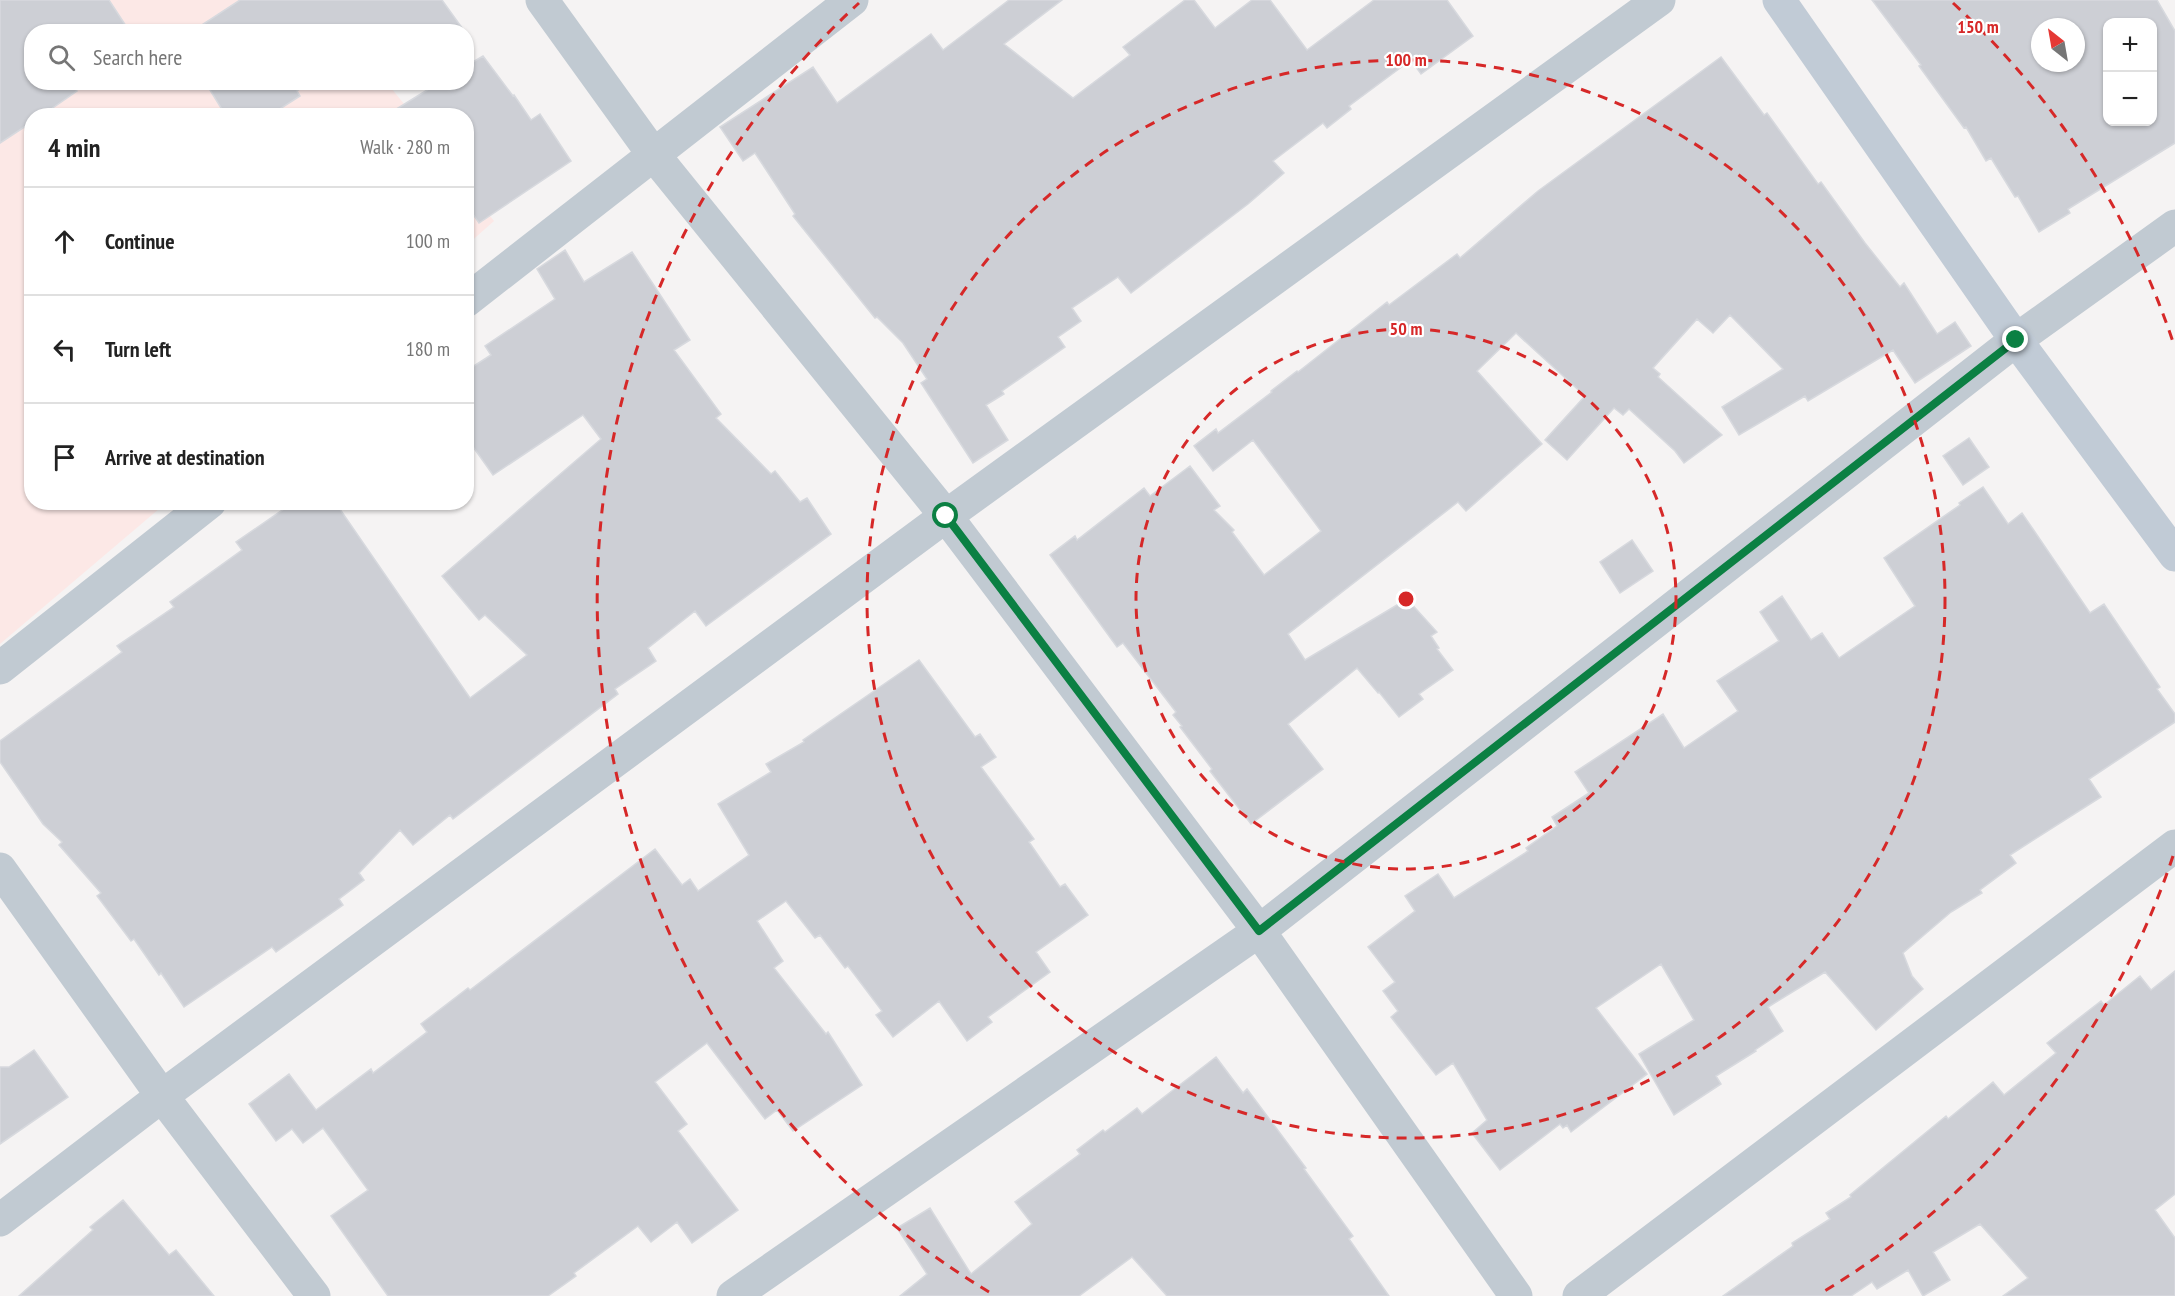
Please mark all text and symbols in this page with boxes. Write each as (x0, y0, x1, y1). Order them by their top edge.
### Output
text: 150 m (1957, 15, 1999, 38)
north arrow (2031, 18, 2085, 72)
map controls (2103, 18, 2157, 126)
button: + (2103, 18, 2157, 72)
search box (24, 24, 474, 90)
icon: search (45, 41, 78, 74)
text: Search here (93, 43, 182, 71)
text: 100 m (1385, 48, 1427, 71)
button: − (2103, 72, 2157, 126)
text: 4 min (48, 131, 101, 164)
text: Walk · 280 m (360, 134, 450, 160)
icon: ahead (48, 225, 81, 258)
text: Continue (105, 227, 175, 255)
text: 100 m (406, 228, 450, 254)
text: 50 m (1390, 317, 1422, 340)
route end (2002, 326, 2028, 352)
icon: left (48, 333, 81, 366)
text: Turn left (105, 335, 171, 363)
text: 180 m (406, 336, 450, 362)
icon: arrive (48, 441, 81, 474)
text: Arrive at destination (105, 443, 265, 471)
route start (932, 502, 958, 528)
centre of rings (1396, 589, 1416, 609)

